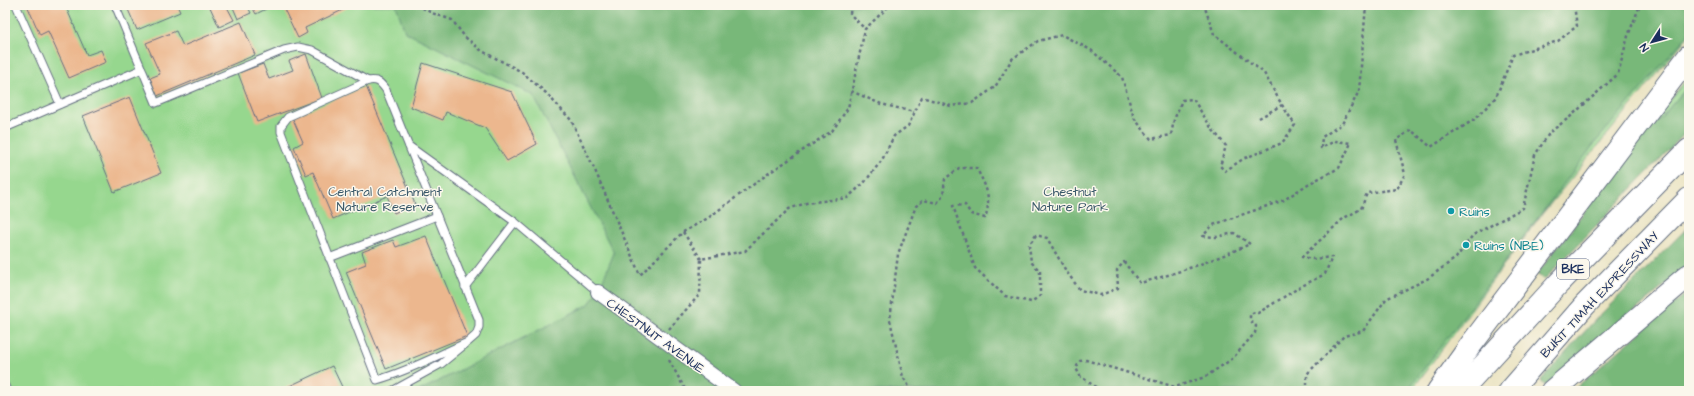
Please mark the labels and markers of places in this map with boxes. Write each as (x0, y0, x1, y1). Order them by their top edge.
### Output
place label: Ruins (1459, 203, 1490, 221)
marker: Ruins (1446, 206, 1456, 216)
place label: Ruins (NBE) (1474, 237, 1544, 255)
marker: Ruins (NBE) (1461, 240, 1471, 250)

